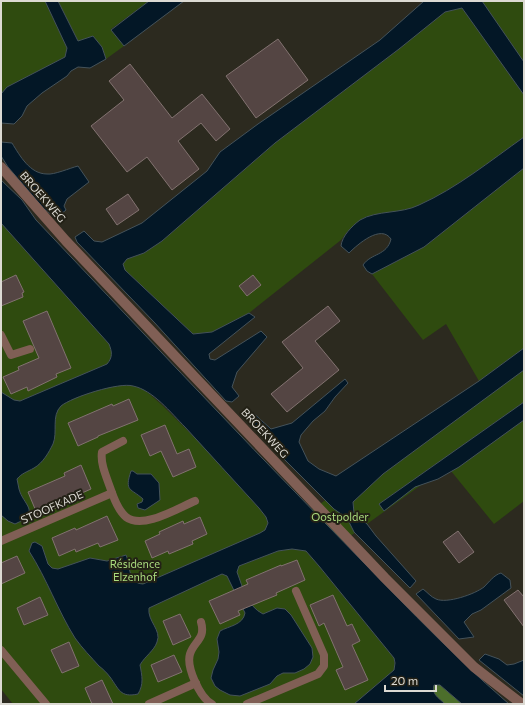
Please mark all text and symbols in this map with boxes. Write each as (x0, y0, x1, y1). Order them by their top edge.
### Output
street label: BROEKWEG (18, 169, 69, 225)
street label: BROEKWEG (239, 405, 292, 460)
street label: STOOFKADE (19, 487, 85, 526)
park label: Oostpolder (311, 510, 369, 523)
park label: Résidence Elzenhof (110, 557, 160, 583)
scale bar (385, 667, 436, 693)
text: 20 m (391, 673, 418, 687)

